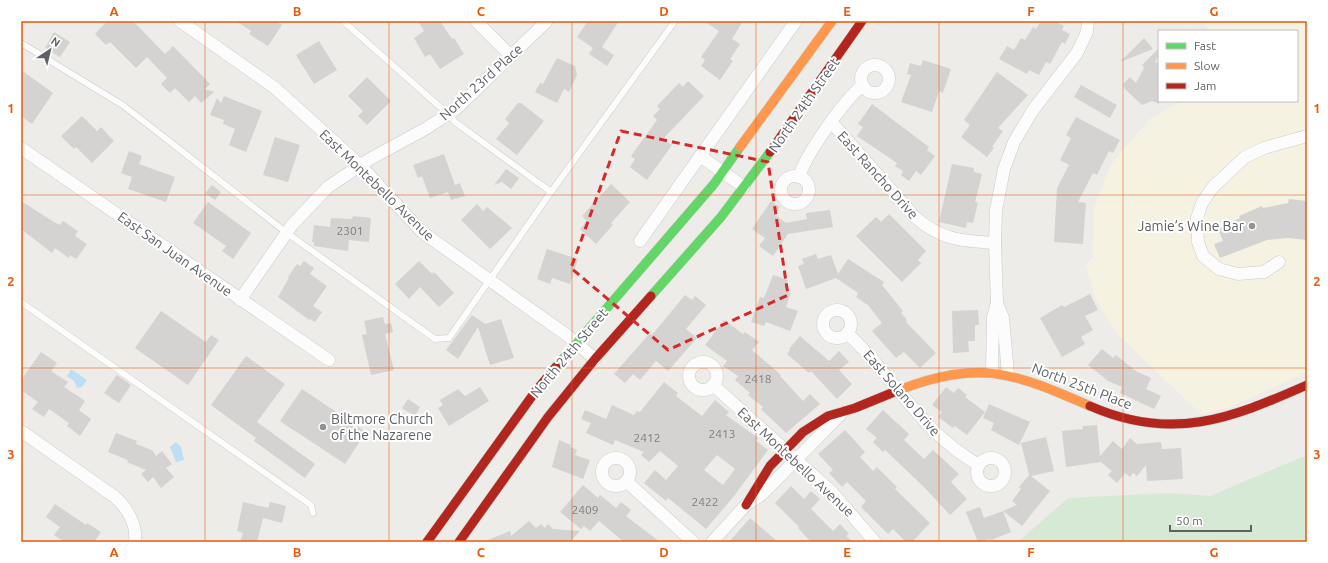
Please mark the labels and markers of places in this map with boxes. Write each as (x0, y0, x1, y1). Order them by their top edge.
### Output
place label: Jamie’s Wine Bar (1138, 218, 1245, 234)
marker: Jamie’s Wine Bar (1247, 221, 1257, 231)
place label: Biltmore Church of the Nazarene (331, 411, 433, 443)
marker: Biltmore Church of the Nazarene (318, 422, 328, 432)

